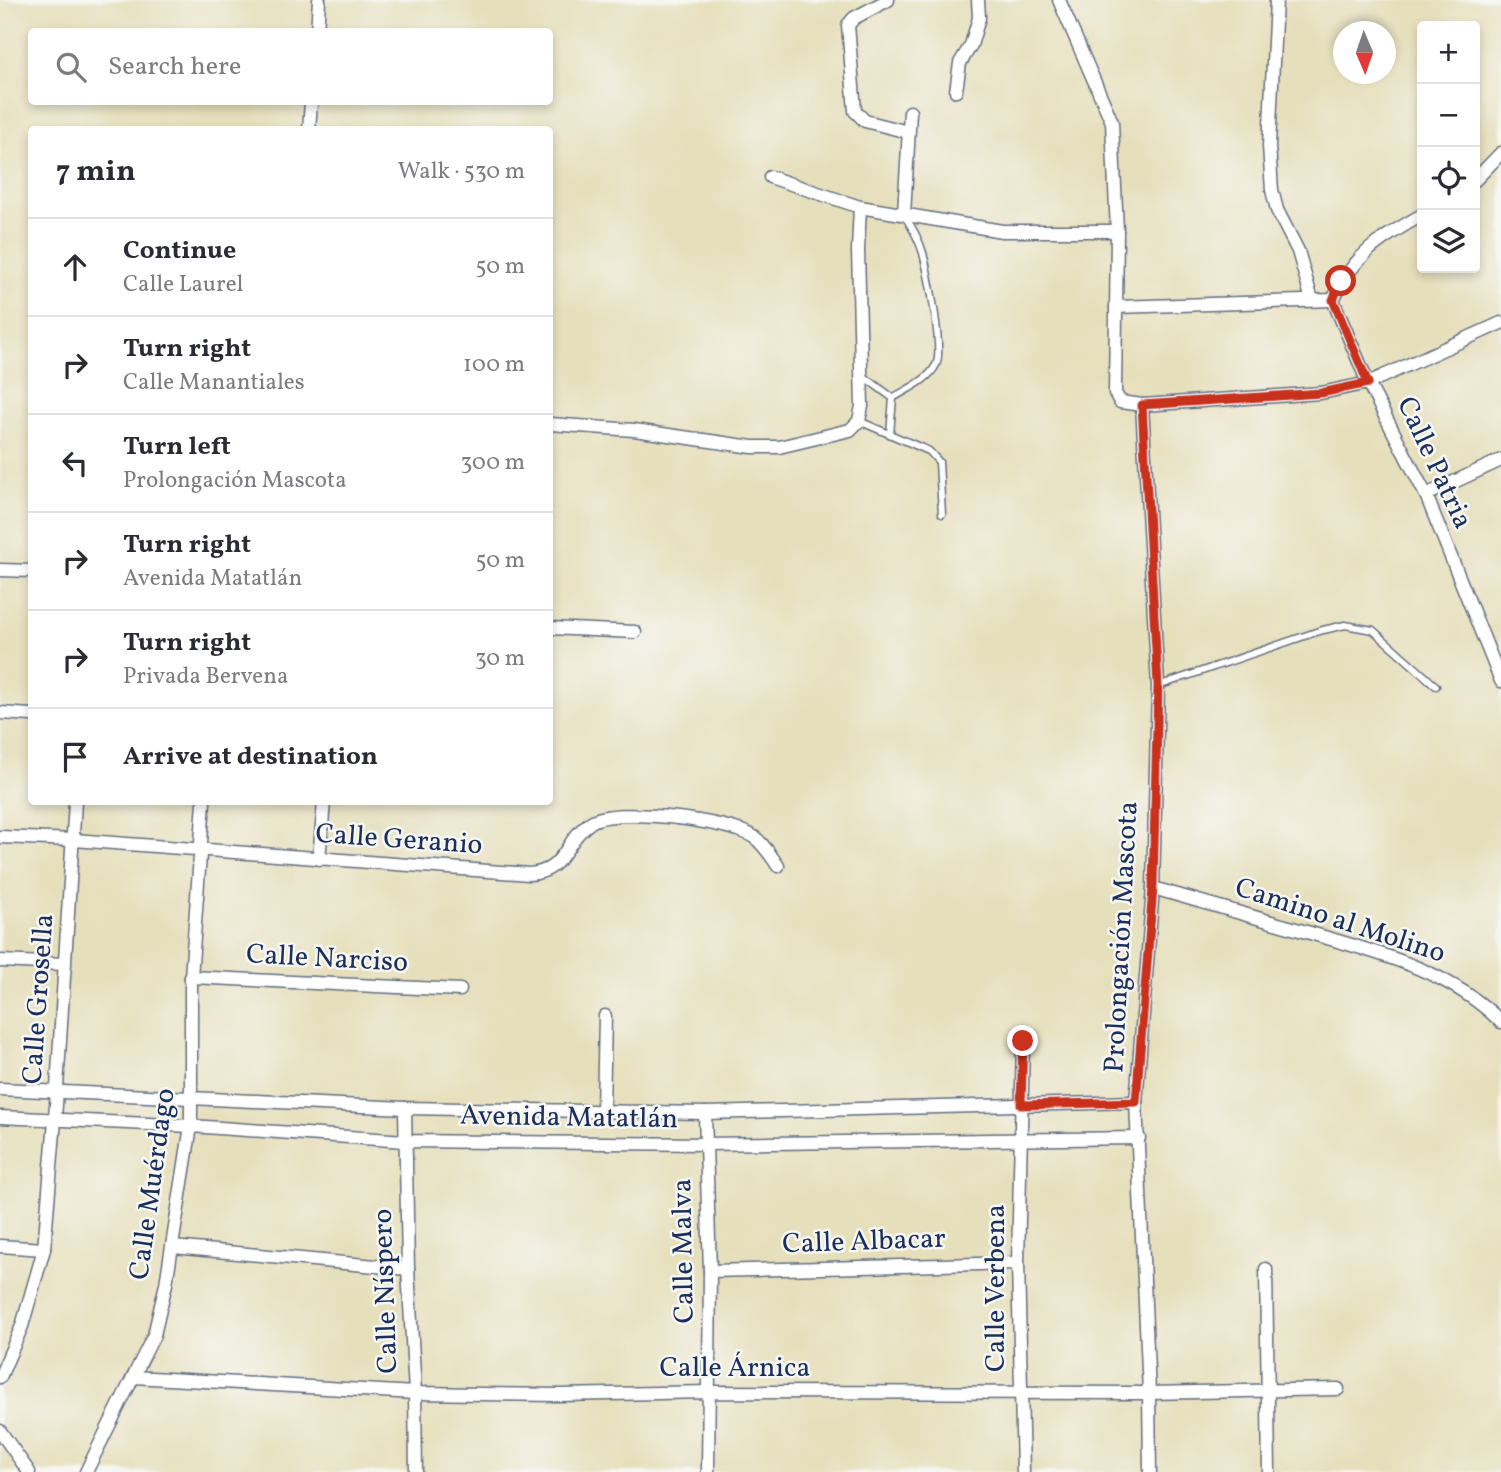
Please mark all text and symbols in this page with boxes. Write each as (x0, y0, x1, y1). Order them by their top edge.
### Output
north arrow (1333, 21, 1396, 84)
map controls (1417, 21, 1480, 273)
button: + (1417, 21, 1480, 84)
search box (28, 28, 553, 105)
icon: search (52, 48, 90, 86)
text: Search here (108, 49, 241, 85)
button: − (1417, 84, 1480, 147)
button: locate (1417, 147, 1480, 210)
text: 7 min (56, 151, 136, 193)
text: Walk · 530 m (398, 156, 525, 188)
button: layers (1417, 210, 1480, 273)
text: Continue (123, 233, 236, 269)
icon: ahead (56, 248, 94, 286)
text: 50 m (476, 251, 525, 283)
route start (1325, 265, 1356, 296)
text: Calle Laurel (123, 269, 243, 301)
text: Turn right (123, 331, 251, 367)
icon: right (56, 346, 94, 384)
text: 100 m (463, 349, 525, 381)
text: Calle Manantiales (123, 367, 305, 399)
street label: Calle Patria (1386, 391, 1482, 535)
text: Turn left (123, 429, 231, 465)
icon: left (56, 444, 94, 482)
text: 300 m (461, 447, 525, 479)
text: Prolongación Mascota (123, 465, 347, 497)
text: Turn right (123, 527, 251, 563)
icon: right (56, 542, 94, 580)
text: 50 m (476, 545, 525, 577)
text: Avenida Matatlán (123, 563, 302, 595)
text: Turn right (123, 625, 251, 661)
icon: right (56, 640, 94, 678)
text: 30 m (475, 643, 525, 675)
text: Privada Bervena (123, 661, 288, 693)
icon: arrive (56, 738, 94, 776)
text: Arrive at destination (123, 739, 378, 775)
street label: Prolongación Mascota (1095, 800, 1149, 1074)
street label: Calle Geranio (314, 815, 484, 865)
street label: Camino al Molino (1230, 869, 1450, 973)
street label: Calle Grosella (14, 912, 64, 1086)
street label: Calle Narciso (245, 935, 409, 983)
route end (1007, 1025, 1038, 1056)
street label: Calle Muérdago (120, 1086, 186, 1282)
street label: Avenida Matatlán (460, 1097, 678, 1139)
street label: Calle Malva (663, 1178, 705, 1324)
street label: Calle Verbena (977, 1204, 1016, 1372)
street label: Calle Níspero (364, 1208, 408, 1374)
street label: Calle Albacar (782, 1220, 947, 1264)
street label: Calle Árnica (660, 1349, 810, 1388)

